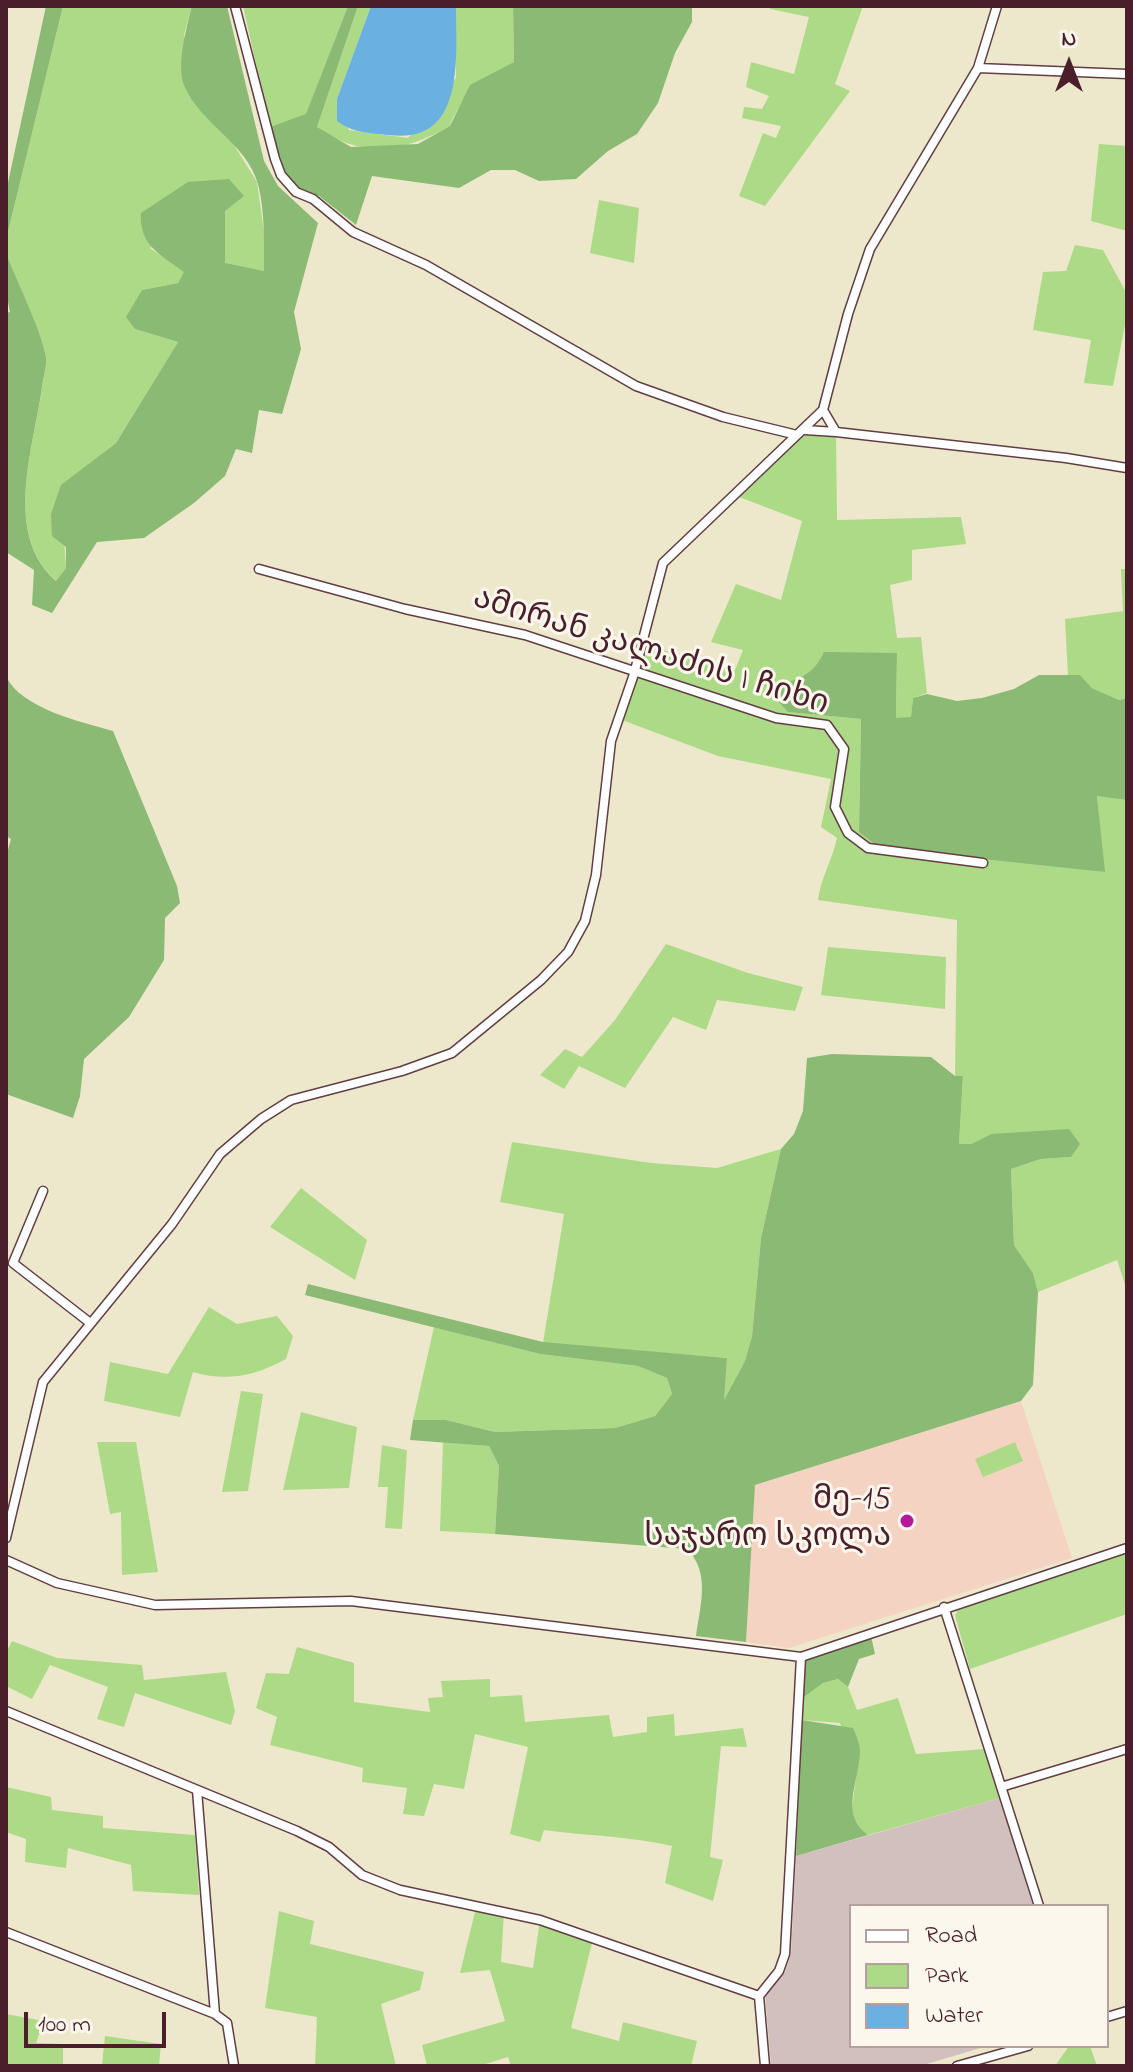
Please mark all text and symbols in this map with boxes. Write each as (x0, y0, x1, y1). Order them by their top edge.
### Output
north arrow (1029, 24, 1109, 104)
text: N (1062, 24, 1076, 56)
street label: ამირან კალაძის I ჩიხი (468, 582, 832, 726)
place label: მე-15 საჯარო სკოლა (644, 1484, 891, 1559)
marker: მე-15 საჯარო სკოლა (898, 1512, 916, 1530)
legend (849, 1904, 1109, 2048)
text: Road (925, 1919, 977, 1954)
text: Park (925, 1959, 968, 1994)
scale bar (28, 1996, 170, 2046)
text: Water (925, 1999, 983, 2034)
text: 100 m (38, 2008, 91, 2043)

